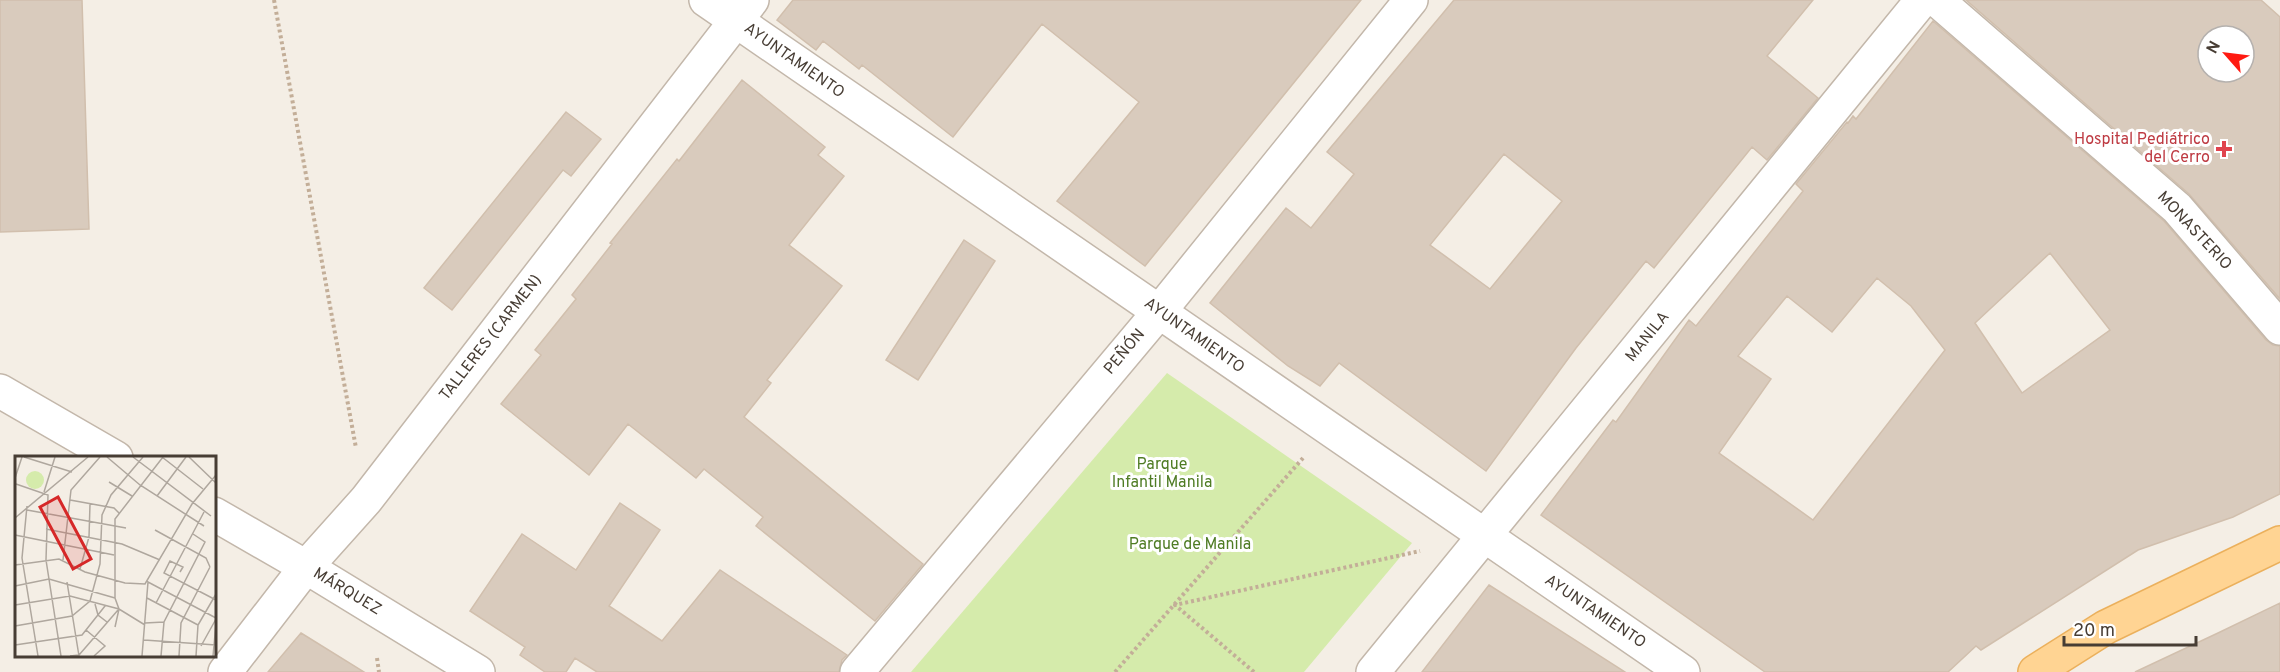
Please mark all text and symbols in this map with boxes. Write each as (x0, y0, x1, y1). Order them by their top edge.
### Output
street label: AYUNTAMIENTO (740, 19, 848, 103)
north arrow (2196, 24, 2256, 84)
text: N (2203, 38, 2226, 58)
place label: Hospital Pediátrico del Cerro (2074, 130, 2210, 168)
marker: Hospital Pediátrico del Cerro (2215, 140, 2233, 158)
street label: MONASTERIO (2152, 187, 2236, 275)
street label: TALLERES (CARMEN) (436, 271, 546, 405)
street label: AYUNTAMIENTO (1140, 294, 1248, 378)
street label: MANILA (1622, 308, 1674, 366)
street label: PEÑÓN (1098, 323, 1150, 379)
park label: Parque Infantil Manila (1112, 455, 1212, 493)
inset map (15, 456, 216, 657)
park label: Parque de Manila (1129, 535, 1251, 555)
street label: MÁRQUEZ (309, 562, 386, 620)
street label: AYUNTAMIENTO (1540, 571, 1650, 653)
scale bar (2064, 609, 2196, 647)
text: 20 m (2073, 620, 2115, 643)

